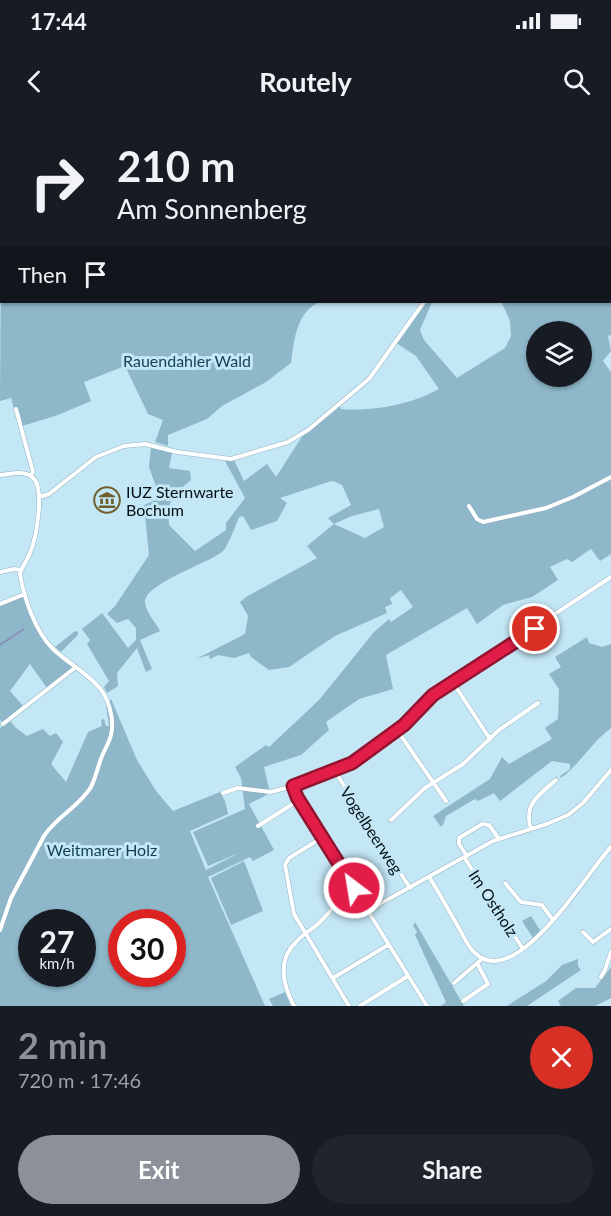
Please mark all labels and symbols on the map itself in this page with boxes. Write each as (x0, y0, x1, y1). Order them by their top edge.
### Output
park label: Rauendahler Wald (123, 351, 251, 370)
place label: IUZ Sternwarte Bochum (126, 482, 234, 519)
museum icon: IUZ Sternwarte Bochum (92, 485, 122, 515)
pin (509, 603, 560, 654)
street label: Vogelbeerweg (337, 783, 407, 877)
park label: Weitmarer Holz (47, 840, 157, 859)
position arrow (322, 856, 386, 920)
street label: Im Ostholz (465, 866, 523, 940)
speed limit sign: 30 (108, 909, 186, 987)

